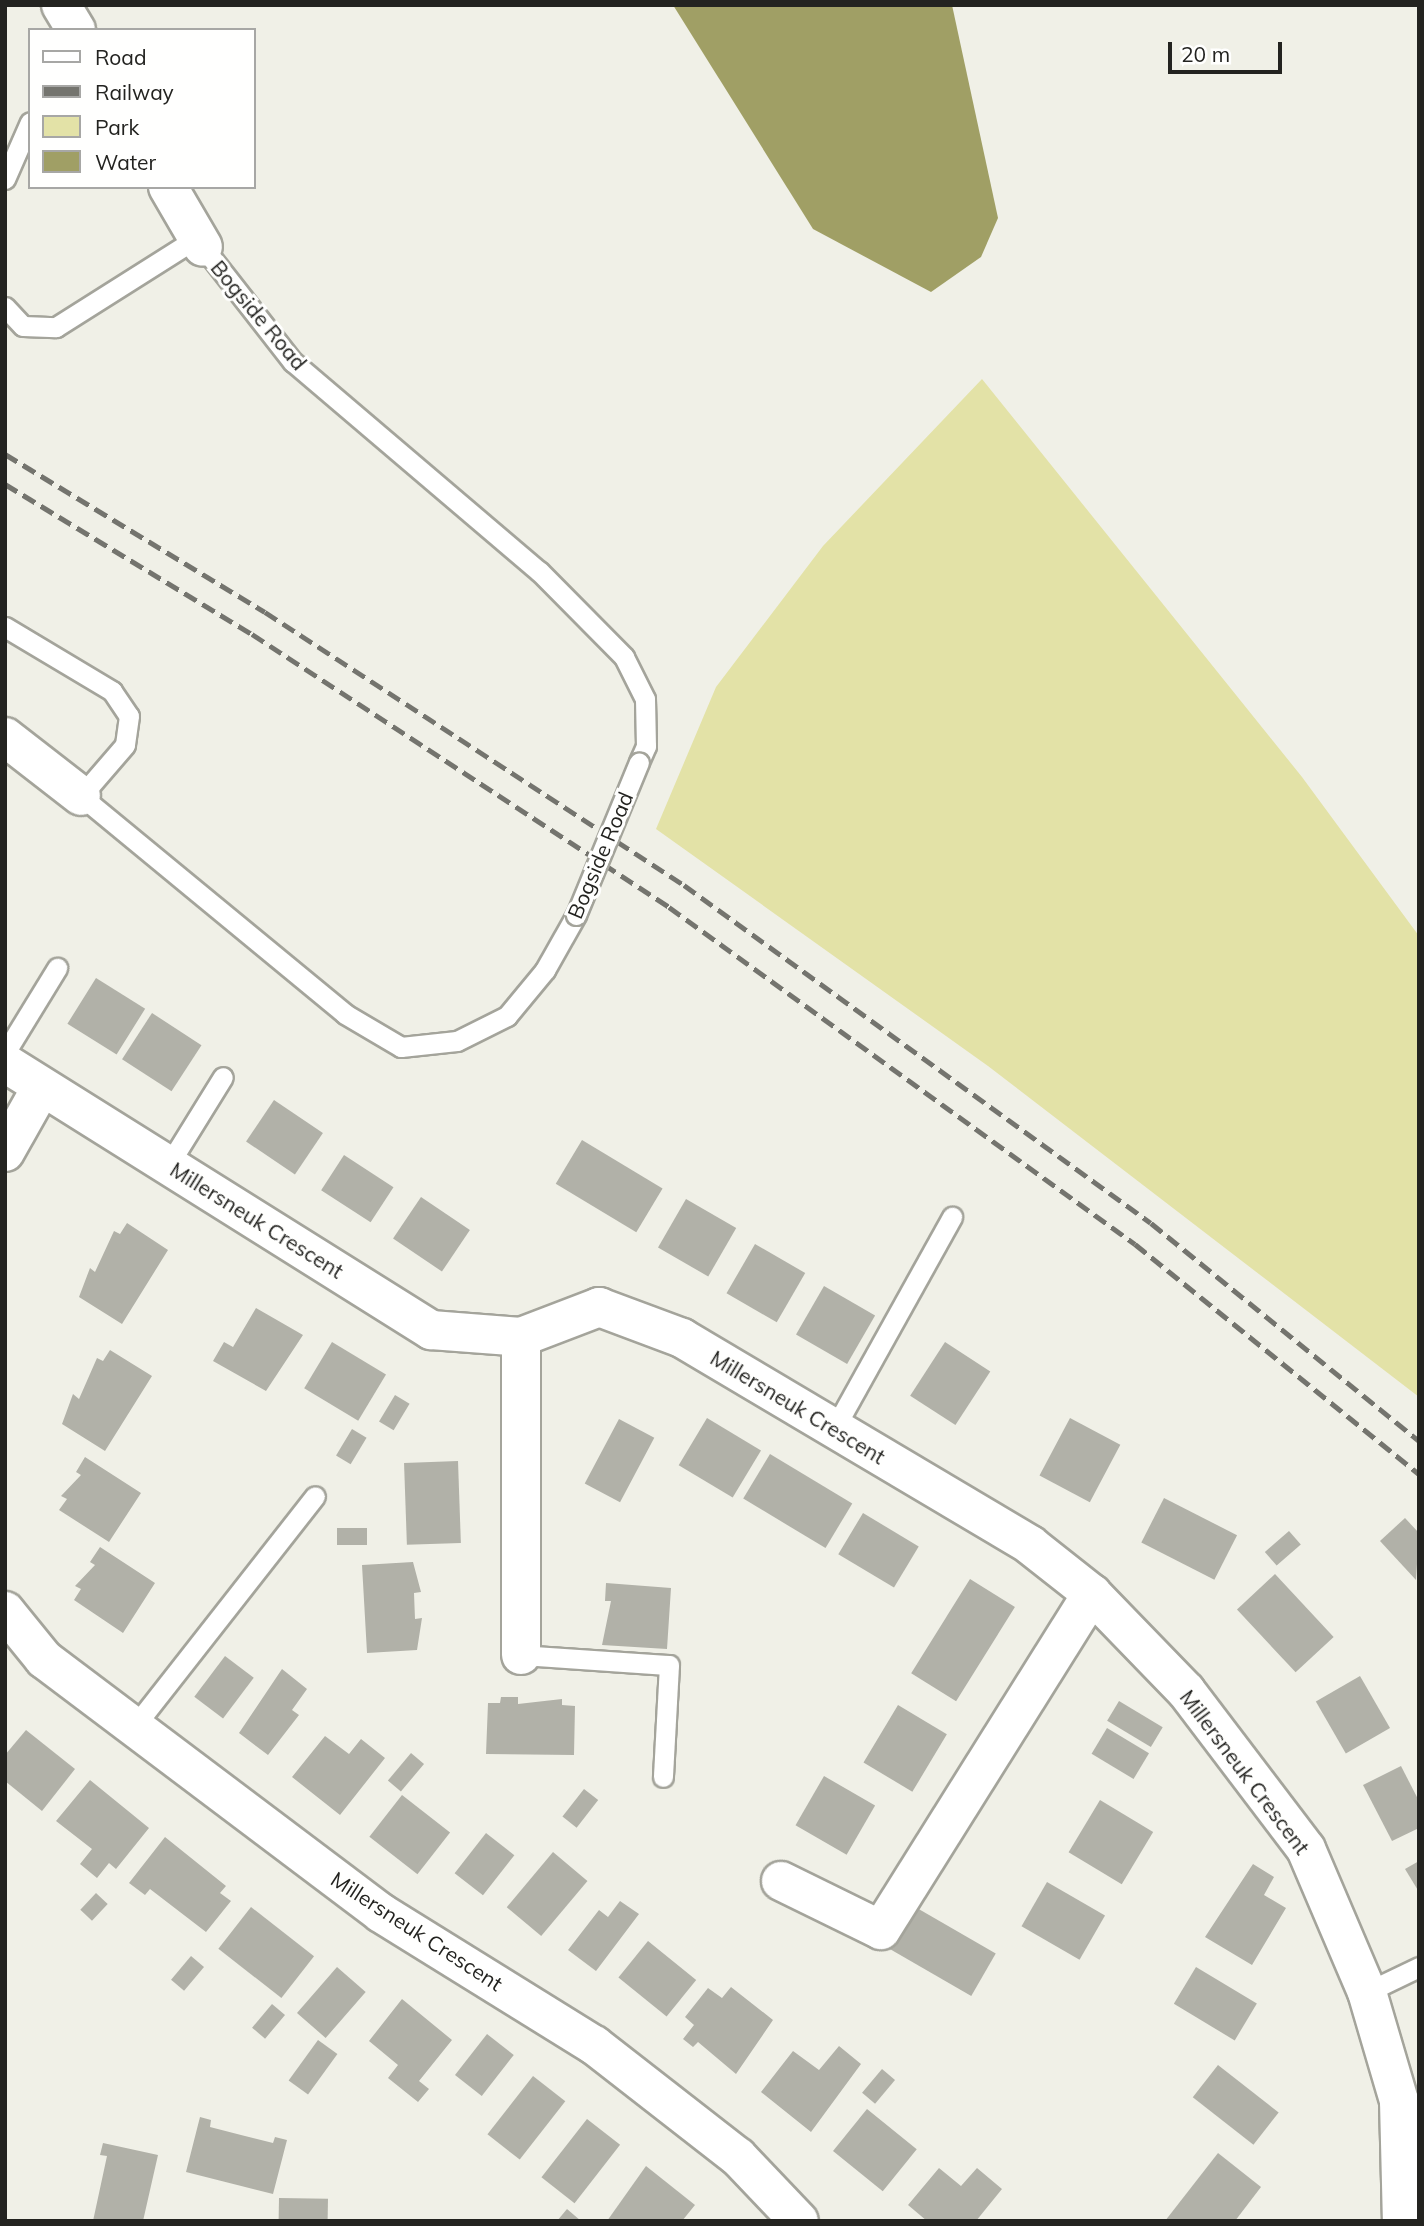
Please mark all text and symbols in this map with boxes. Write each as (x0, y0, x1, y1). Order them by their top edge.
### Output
legend (28, 28, 256, 189)
scale bar (1172, 28, 1286, 72)
text: 20 m (1181, 41, 1230, 67)
text: Road (95, 44, 146, 70)
text: Railway (95, 79, 174, 105)
text: Park (95, 114, 139, 140)
text: Water (95, 149, 156, 175)
street label: Bogside Road (206, 255, 312, 375)
street label: Bogside Road (562, 788, 638, 922)
street label: Millersneuk Crescent (166, 1156, 348, 1284)
street label: Millersneuk Crescent (706, 1345, 890, 1469)
street label: Millersneuk Crescent (1175, 1685, 1315, 1859)
street label: Millersneuk Crescent (326, 1866, 508, 1996)

